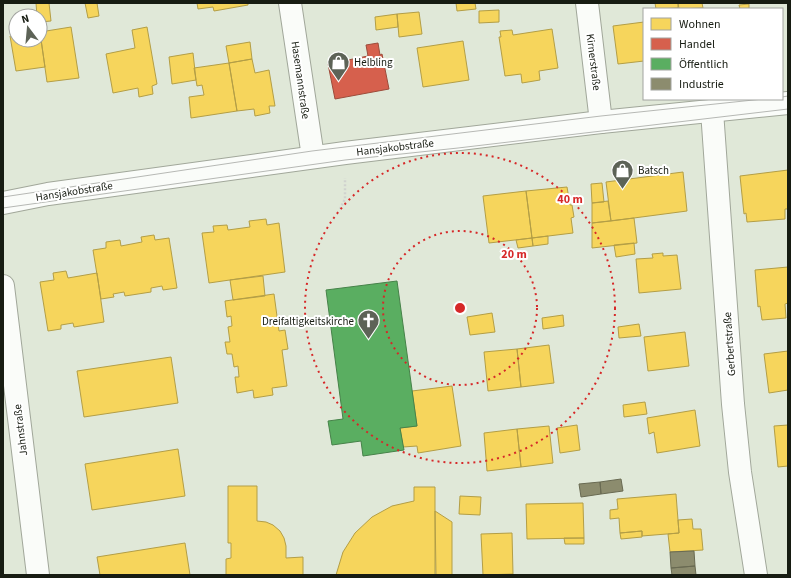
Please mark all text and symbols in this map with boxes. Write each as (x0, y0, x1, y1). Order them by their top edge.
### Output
north arrow (8, 8, 48, 48)
legend (643, 8, 783, 100)
text: N (20, 11, 31, 27)
text: Wohnen (679, 16, 721, 33)
street label: Kirnerstraße (583, 33, 604, 92)
text: Handel (679, 36, 715, 53)
street label: Hasemannstraße (288, 40, 313, 121)
shop icon: Helbling (326, 49, 352, 82)
place label: Helbling (354, 55, 393, 70)
text: Öffentlich (679, 56, 728, 73)
text: Industrie (679, 76, 724, 93)
street label: Hansjakobstraße (355, 135, 435, 160)
shop icon: Batsch (610, 157, 636, 190)
place label: Batsch (638, 163, 669, 178)
street label: Hansjakobstraße (34, 178, 114, 205)
text: 40 m (557, 191, 583, 208)
text: 20 m (501, 246, 527, 263)
centre of rings (453, 301, 467, 315)
church icon: Dreifaltigkeitskirche (356, 308, 382, 341)
street label: Gerbertstraße (720, 311, 739, 376)
place label: Dreifaltigkeitskirche (262, 314, 355, 329)
street label: Jahnstraße (10, 403, 31, 457)

